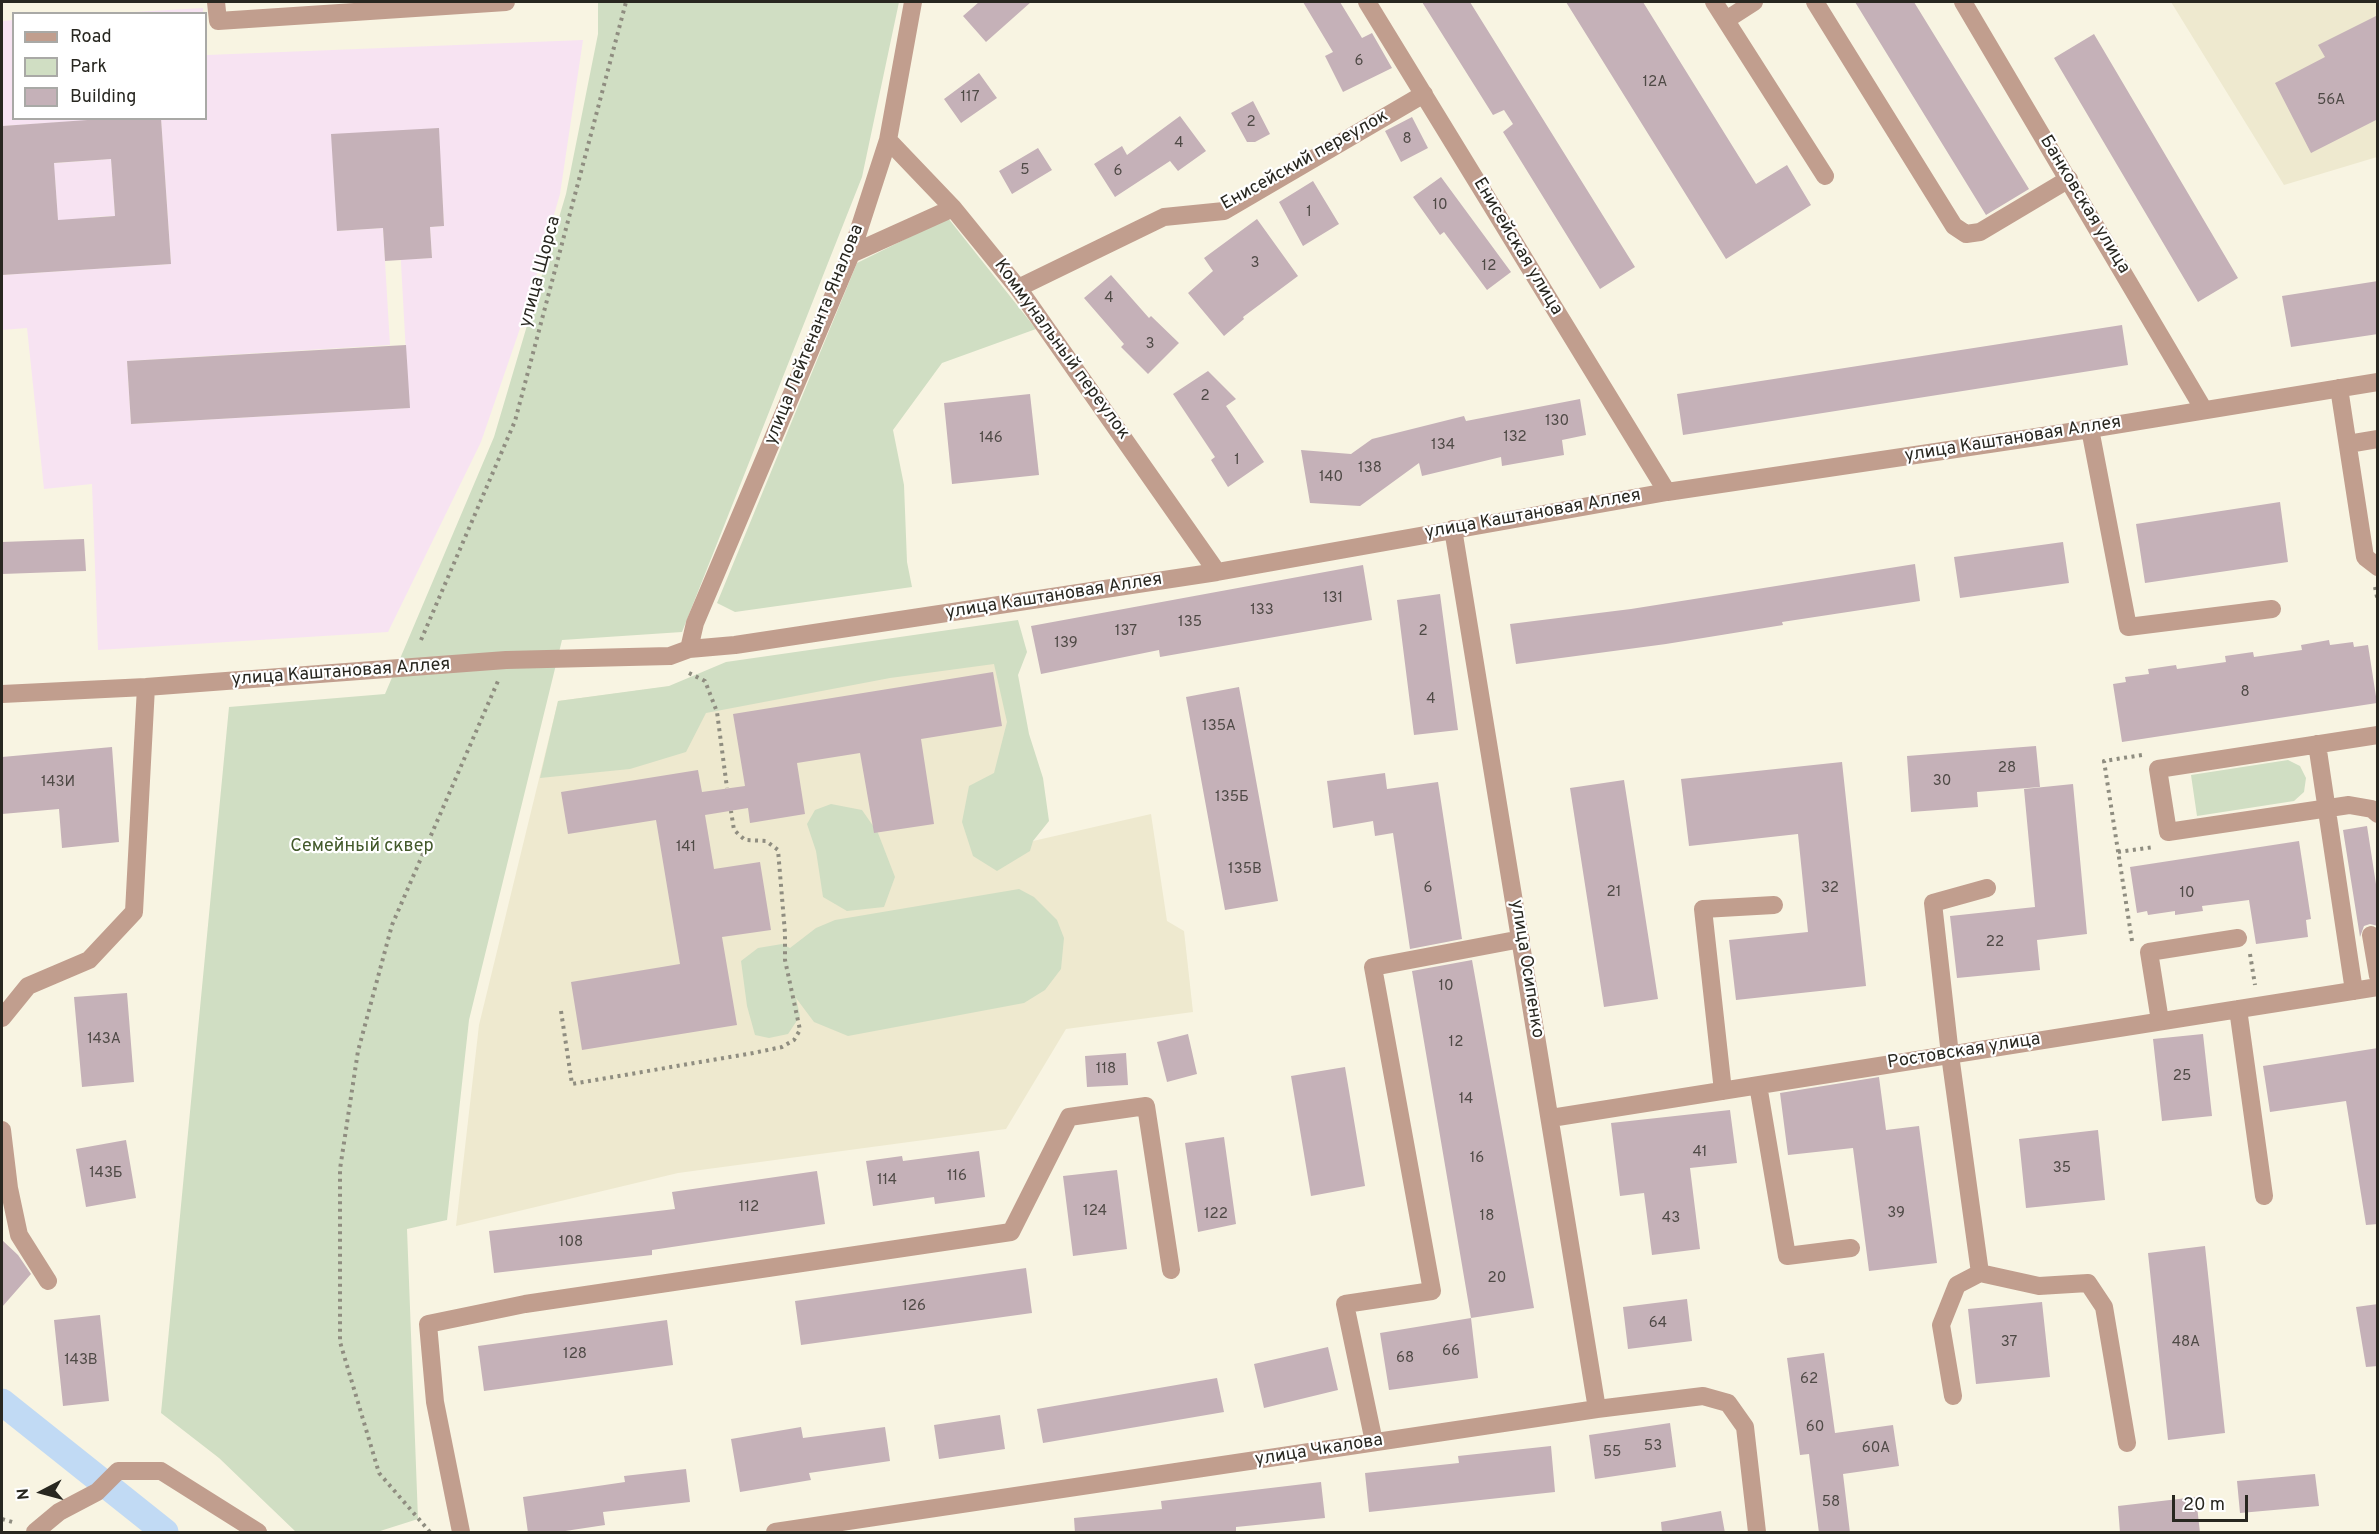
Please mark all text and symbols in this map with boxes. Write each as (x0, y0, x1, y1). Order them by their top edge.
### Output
legend (12, 12, 207, 120)
text: Road (70, 26, 112, 49)
house number: 6 (1355, 53, 1363, 71)
text: Park (70, 56, 107, 79)
house number: 12А (1643, 74, 1667, 92)
text: Building (70, 86, 136, 109)
house number: 117 (961, 89, 979, 107)
house number: 56А (2317, 92, 2345, 110)
street label: Енисейский переулок (1218, 106, 1392, 216)
house number: 2 (1246, 114, 1256, 132)
house number: 8 (1402, 131, 1412, 149)
street label: Банковская улица (2034, 132, 2134, 278)
house number: 4 (1174, 135, 1184, 153)
house number: 5 (1020, 162, 1030, 180)
house number: 6 (1114, 163, 1122, 181)
street label: Енисейская улица (1467, 174, 1567, 320)
house number: 10 (1432, 197, 1448, 215)
house number: 1 (1306, 204, 1312, 222)
street label: улица Щорса (516, 214, 566, 330)
street label: улица Лейтенанта Яналова (761, 222, 869, 448)
house number: 3 (1250, 255, 1260, 273)
street label: Коммунальный переулок (988, 256, 1134, 444)
house number: 12 (1482, 258, 1496, 276)
house number: 4 (1104, 290, 1114, 308)
house number: 3 (1145, 336, 1155, 354)
house number: 2 (1200, 388, 1210, 406)
street label: улица Каштановая Аллея (1903, 412, 2123, 468)
house number: 130 (1545, 413, 1569, 431)
house number: 132 (1503, 429, 1527, 447)
house number: 146 (979, 430, 1003, 448)
house number: 134 (1431, 437, 1455, 455)
house number: 1 (1234, 452, 1240, 470)
house number: 138 (1358, 460, 1382, 478)
house number: 140 (1319, 469, 1343, 487)
street label: улица Каштановая Аллея (1423, 485, 1643, 545)
street label: улица Каштановая Аллея (944, 569, 1164, 625)
house number: 131 (1323, 590, 1343, 608)
house number: 133 (1250, 602, 1274, 620)
house number: 135 (1178, 614, 1202, 632)
house number: 137 (1115, 623, 1137, 641)
house number: 2 (1418, 623, 1428, 641)
house number: 139 (1054, 635, 1078, 653)
street label: улица Каштановая Аллея (231, 655, 451, 691)
house number: 8 (2240, 684, 2250, 702)
house number: 4 (1426, 691, 1436, 709)
house number: 135А (1202, 718, 1236, 736)
house number: 28 (1998, 760, 2016, 778)
house number: 30 (1933, 773, 1951, 791)
house number: 143И (41, 774, 75, 792)
house number: 135Б (1215, 789, 1249, 807)
park label: Семейный сквер (290, 836, 434, 858)
house number: 141 (676, 839, 696, 857)
house number: 135В (1228, 861, 1262, 879)
house number: 6 (1424, 880, 1432, 898)
house number: 32 (1821, 880, 1839, 898)
house number: 21 (1607, 884, 1621, 902)
house number: 10 (2179, 885, 2195, 903)
street label: улица Осипенко (1504, 898, 1548, 1040)
house number: 22 (1986, 934, 2004, 952)
house number: 10 (1438, 978, 1454, 996)
street label: Ростовская улица (1886, 1029, 2042, 1075)
house number: 143А (87, 1031, 121, 1049)
house number: 12 (1449, 1034, 1463, 1052)
house number: 118 (1096, 1061, 1116, 1079)
house number: 25 (2173, 1068, 2191, 1086)
house number: 14 (1459, 1091, 1473, 1109)
house number: 41 (1693, 1144, 1707, 1162)
house number: 16 (1470, 1150, 1484, 1168)
house number: 35 (2053, 1160, 2071, 1178)
house number: 143Б (89, 1165, 123, 1183)
house number: 116 (947, 1168, 967, 1186)
house number: 114 (877, 1172, 897, 1190)
house number: 112 (739, 1199, 759, 1217)
house number: 124 (1083, 1203, 1107, 1221)
house number: 39 (1887, 1205, 1905, 1223)
house number: 122 (1204, 1206, 1228, 1224)
house number: 18 (1480, 1208, 1494, 1226)
house number: 43 (1662, 1210, 1680, 1228)
house number: 108 (559, 1234, 583, 1252)
house number: 20 (1488, 1270, 1506, 1288)
house number: 126 (902, 1298, 926, 1316)
house number: 64 (1649, 1315, 1667, 1333)
house number: 37 (2001, 1334, 2017, 1352)
house number: 48А (2172, 1334, 2200, 1352)
house number: 66 (1442, 1343, 1460, 1361)
house number: 128 (563, 1346, 587, 1364)
house number: 68 (1396, 1350, 1414, 1368)
house number: 143В (64, 1352, 98, 1370)
house number: 62 (1800, 1371, 1818, 1389)
house number: 60 (1806, 1419, 1824, 1437)
street label: улица Чкалова (1254, 1430, 1384, 1472)
house number: 53 (1644, 1438, 1662, 1456)
house number: 60А (1862, 1440, 1890, 1458)
house number: 55 (1603, 1444, 1621, 1462)
north arrow (12, 1462, 72, 1522)
scale bar (2175, 1483, 2252, 1521)
text: N (14, 1487, 35, 1501)
house number: 58 (1822, 1494, 1840, 1512)
text: 20 m (2183, 1494, 2225, 1517)

